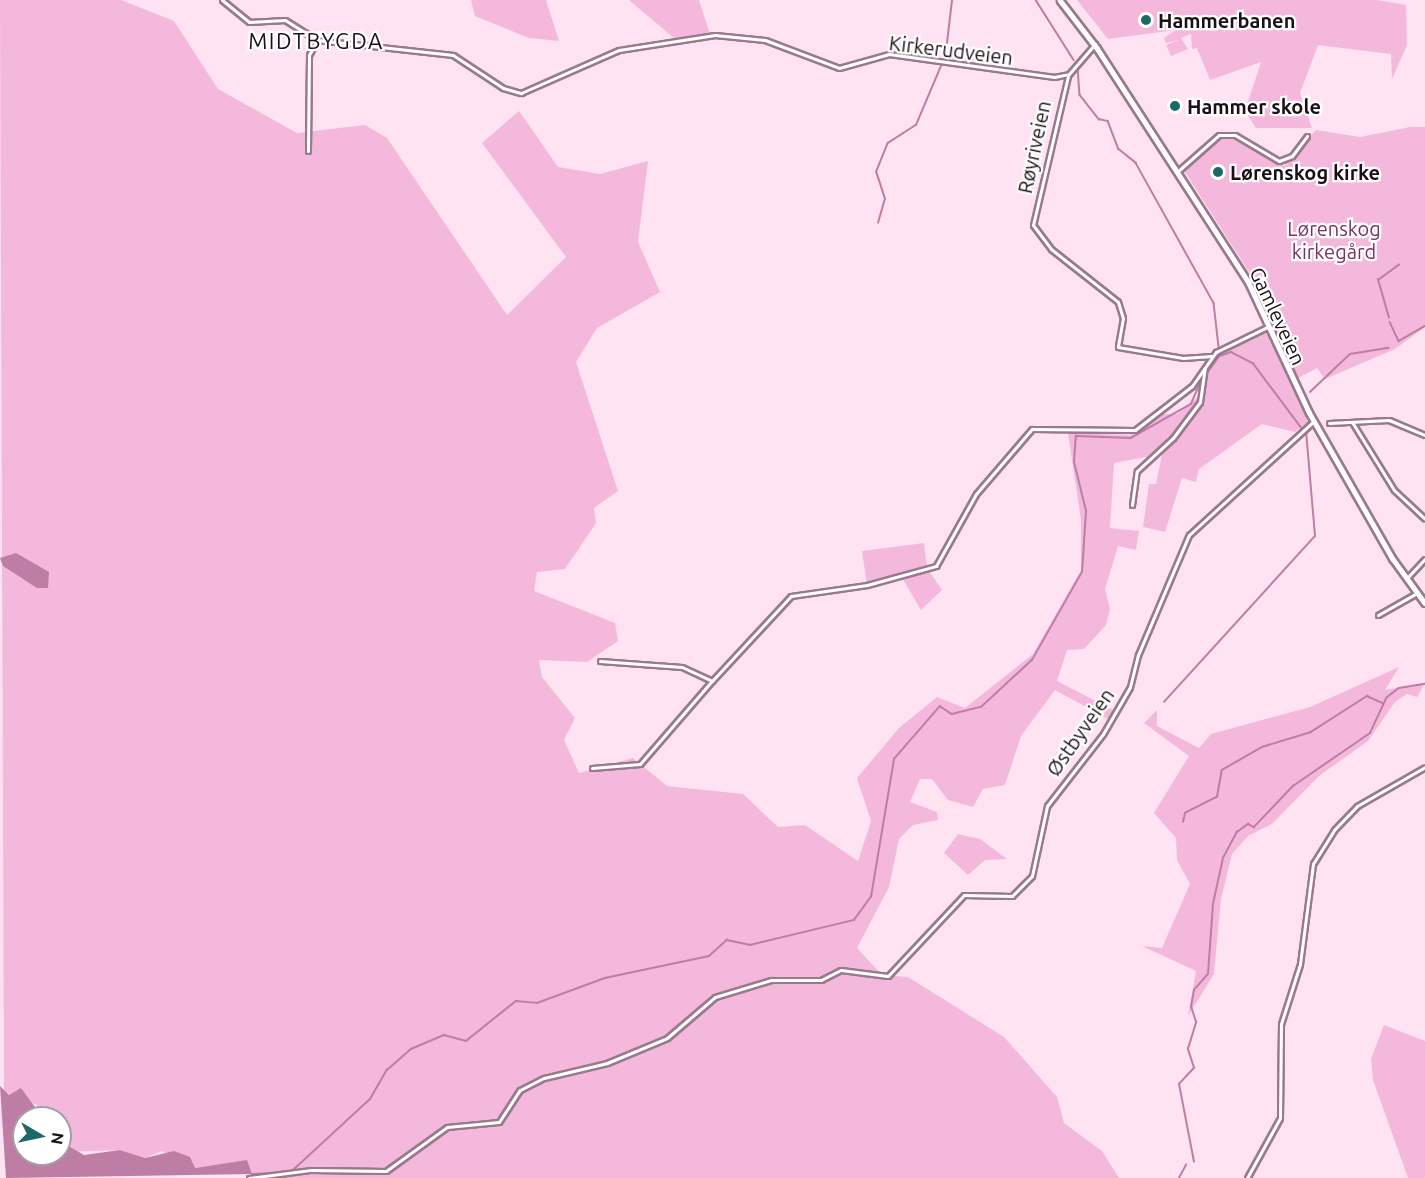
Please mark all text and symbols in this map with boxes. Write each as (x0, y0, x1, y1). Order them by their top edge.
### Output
place label: Hammerbanen (1158, 8, 1295, 32)
marker: Hammerbanen (1139, 13, 1153, 27)
district label: MIDTBYGDA (248, 28, 384, 54)
street label: Kirkerudveien (888, 30, 1014, 70)
place label: Hammer skole (1187, 94, 1321, 118)
street label: Røyriveien (1012, 98, 1056, 196)
marker: Hammer skole (1168, 99, 1182, 113)
place label: Lørenskog kirke (1230, 160, 1380, 184)
marker: Lørenskog kirke (1211, 165, 1225, 179)
park label: Lørenskog kirkegård (1287, 216, 1381, 263)
street label: Gamleveien (1245, 263, 1311, 369)
street label: Østbyveien (1041, 683, 1119, 781)
north arrow (12, 1106, 72, 1166)
text: N (48, 1131, 68, 1146)

